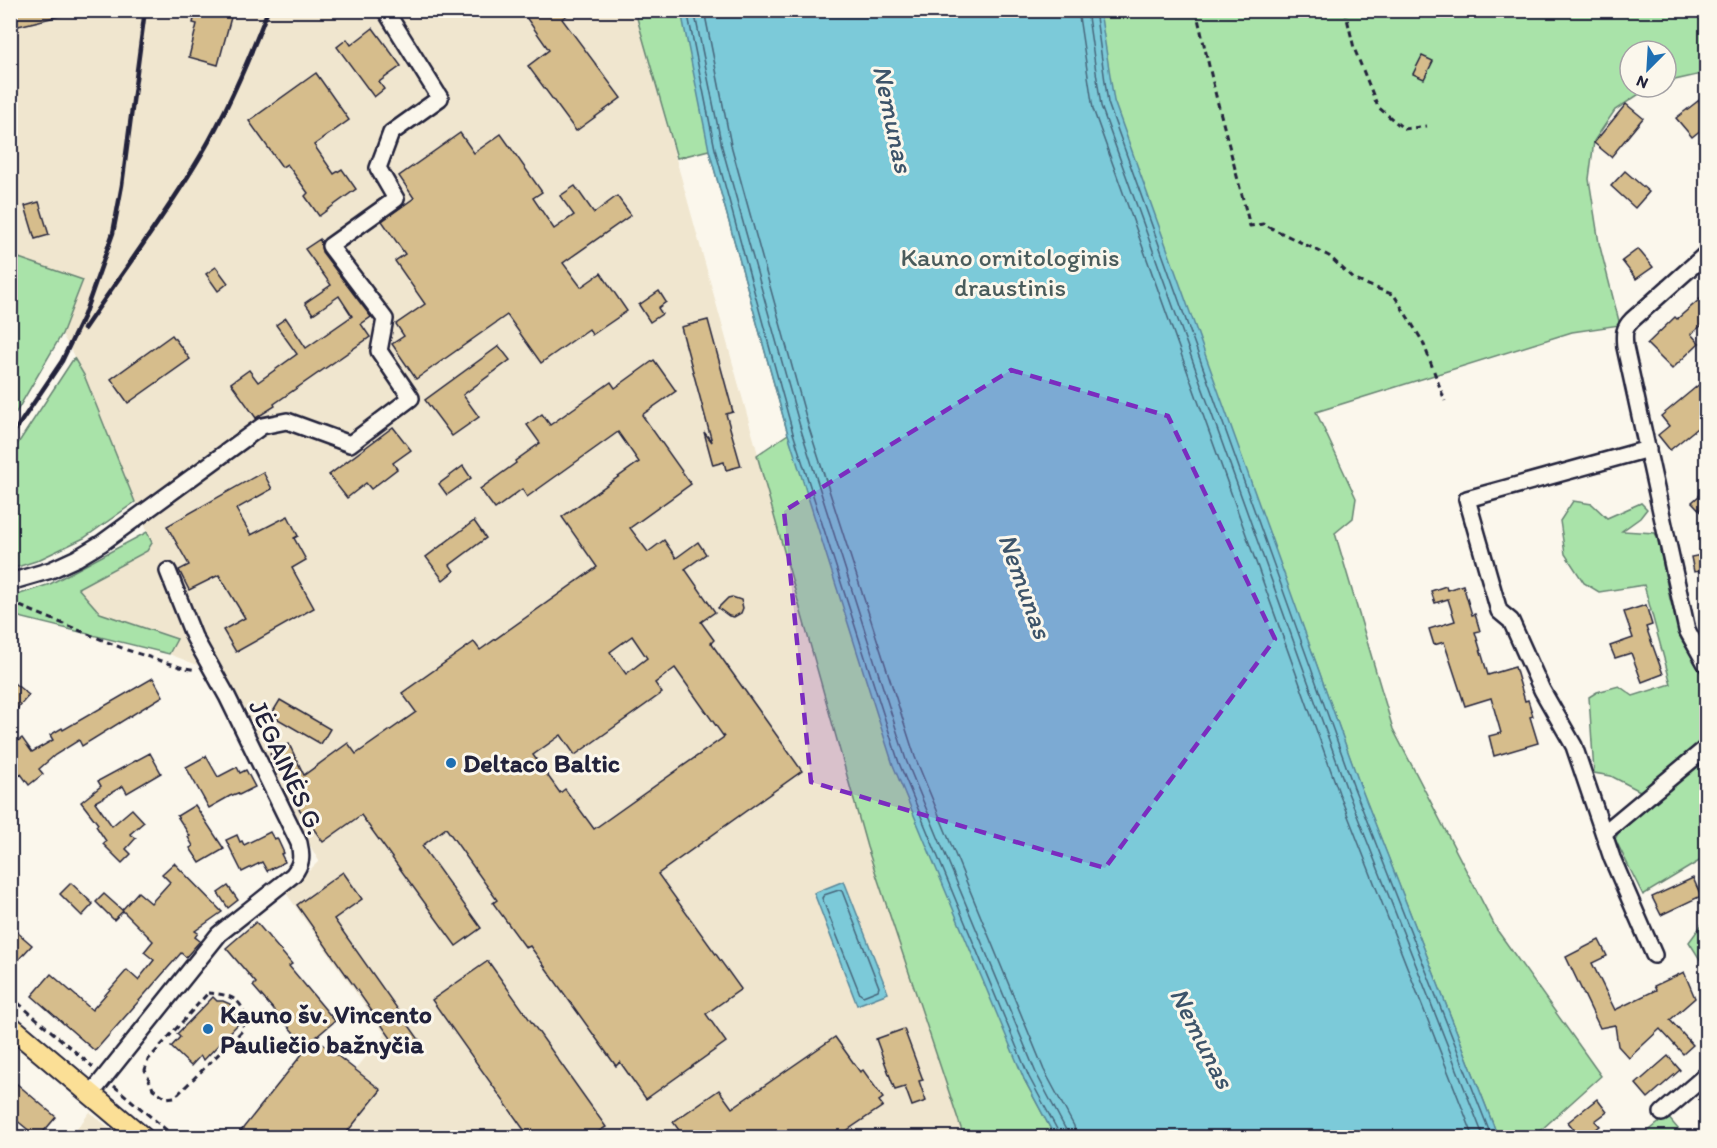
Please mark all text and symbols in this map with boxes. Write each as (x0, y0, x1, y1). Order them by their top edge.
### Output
north arrow (1618, 39, 1678, 99)
water label: Nemunas (866, 62, 921, 177)
text: N (1633, 71, 1651, 93)
park label: Kauno ornitologinis draustinis (900, 241, 1120, 303)
water label: Nemunas (991, 529, 1060, 644)
street label: JĖGAINĖS G. (242, 694, 332, 840)
place label: Deltaco Baltic (463, 747, 620, 779)
marker: Deltaco Baltic (444, 756, 458, 770)
water label: Nemunas (1163, 982, 1242, 1095)
place label: Kauno šv. Vincento Pauliečio bažnyčia (220, 998, 432, 1060)
marker: Kauno šv. Vincento Pauliečio bažnyčia (201, 1022, 215, 1036)

